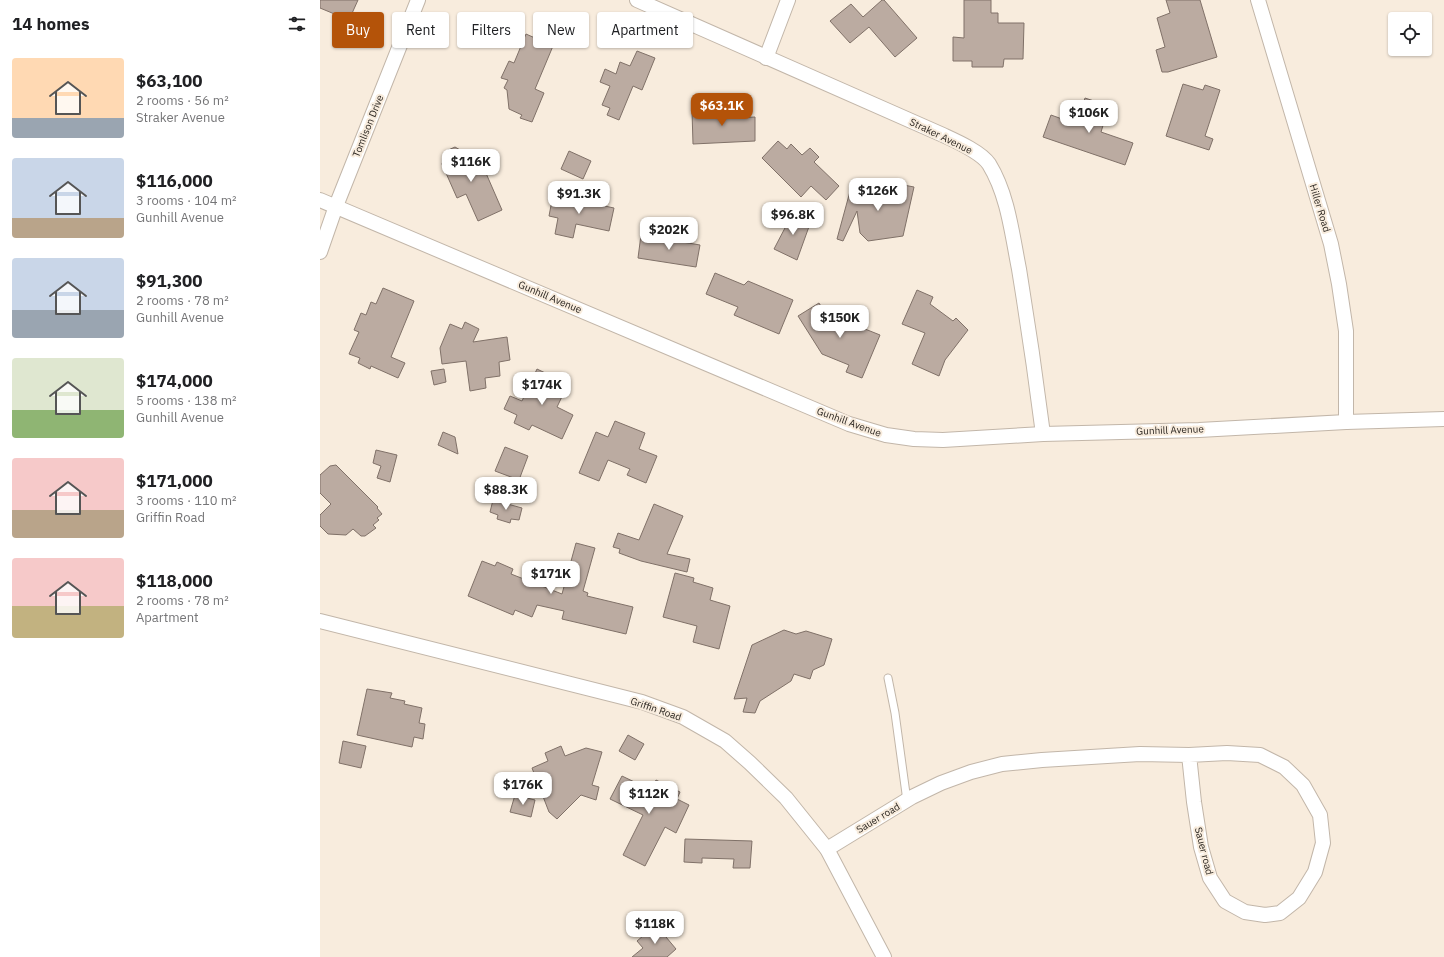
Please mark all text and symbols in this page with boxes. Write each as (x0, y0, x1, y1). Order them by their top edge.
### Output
chip: Buy (332, 12, 384, 48)
chip: Rent (392, 12, 449, 48)
chip: Filters (457, 12, 525, 48)
chip: New (533, 12, 589, 48)
chip: Apartment (597, 12, 693, 48)
map controls (1388, 12, 1432, 56)
button: locate (1388, 12, 1432, 56)
text: 14 homes (12, 13, 89, 35)
icon: filters (286, 13, 308, 35)
text: $63,100 (136, 70, 203, 92)
icon: home (44, 74, 92, 122)
text: 2 rooms · 56 m² (136, 92, 229, 109)
street label: Tomlison Drive (350, 92, 387, 159)
pin: $63.1K (689, 93, 755, 127)
text: $63.1K (700, 97, 744, 114)
pin: $106K (1061, 100, 1117, 134)
text: $106K (1069, 104, 1109, 121)
text: Straker Avenue (136, 109, 225, 126)
street label: Straker Avenue (907, 115, 975, 157)
pin: $116K (443, 149, 499, 183)
text: $116K (451, 153, 491, 170)
text: $116,000 (136, 170, 213, 192)
icon: home (44, 174, 92, 222)
pin: $126K (850, 178, 906, 212)
pin: $91.3K (546, 181, 612, 215)
text: $126K (858, 182, 898, 199)
street label: Hiller Road (1307, 182, 1333, 234)
text: $91.3K (557, 185, 601, 202)
text: 3 rooms · 104 m² (136, 192, 237, 209)
pin: $96.8K (760, 202, 826, 236)
text: $96.8K (771, 206, 815, 223)
text: Gunhill Avenue (136, 209, 224, 226)
pin: $202K (641, 217, 697, 251)
text: $202K (649, 221, 689, 238)
text: $91,300 (136, 270, 203, 292)
icon: home (44, 274, 92, 322)
street label: Gunhill Avenue (516, 278, 584, 316)
text: 2 rooms · 78 m² (136, 292, 229, 309)
pin: $150K (812, 305, 868, 339)
text: Gunhill Avenue (136, 309, 224, 326)
text: $150K (820, 309, 860, 326)
text: $174,000 (136, 370, 213, 392)
pin: $174K (514, 372, 570, 406)
icon: home (44, 374, 92, 422)
text: $174K (522, 376, 562, 393)
text: 5 rooms · 138 m² (136, 392, 237, 409)
street label: Gunhill Avenue (815, 404, 883, 440)
text: Gunhill Avenue (136, 409, 224, 426)
street label: Gunhill Avenue (1136, 422, 1205, 438)
text: $171,000 (136, 470, 213, 492)
icon: home (44, 474, 92, 522)
pin: $88.3K (473, 477, 539, 511)
text: $88.3K (484, 481, 528, 498)
text: 3 rooms · 110 m² (136, 492, 237, 509)
text: Griffin Road (136, 509, 205, 526)
pin: $171K (523, 561, 579, 595)
text: $171K (531, 565, 571, 582)
text: $118,000 (136, 570, 213, 592)
icon: home (44, 574, 92, 622)
text: 2 rooms · 78 m² (136, 592, 229, 609)
text: Apartment (136, 609, 199, 626)
street label: Griffin Road (629, 694, 683, 724)
pin: $176K (495, 772, 551, 806)
text: $176K (503, 776, 543, 793)
pin: $112K (621, 781, 677, 815)
text: $112K (629, 785, 669, 802)
street label: Sauer road (854, 800, 902, 836)
street label: Sauer road (1192, 826, 1216, 876)
pin: $118K (627, 911, 683, 945)
text: $118K (635, 915, 675, 932)

